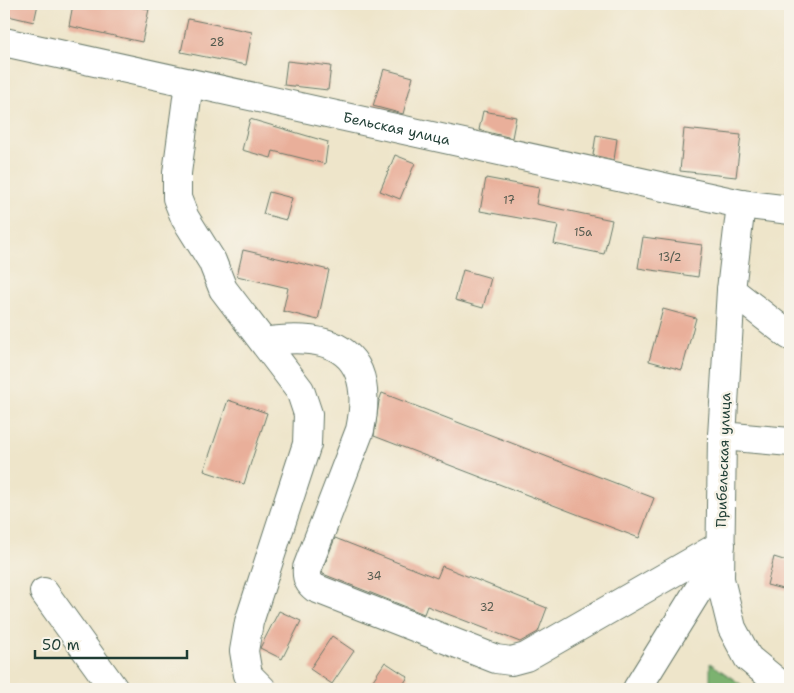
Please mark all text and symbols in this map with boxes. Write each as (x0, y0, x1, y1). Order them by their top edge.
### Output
house number: 28 (209, 35, 225, 50)
street label: Бельская улица (341, 108, 452, 149)
house number: 17 (503, 193, 515, 208)
house number: 15а (574, 225, 592, 240)
house number: 13/2 (659, 250, 681, 265)
street label: Прибельская улица (712, 392, 734, 528)
house number: 34 (367, 569, 382, 584)
house number: 32 (480, 600, 494, 615)
scale bar (35, 628, 188, 660)
text: 50 m (42, 635, 80, 655)

